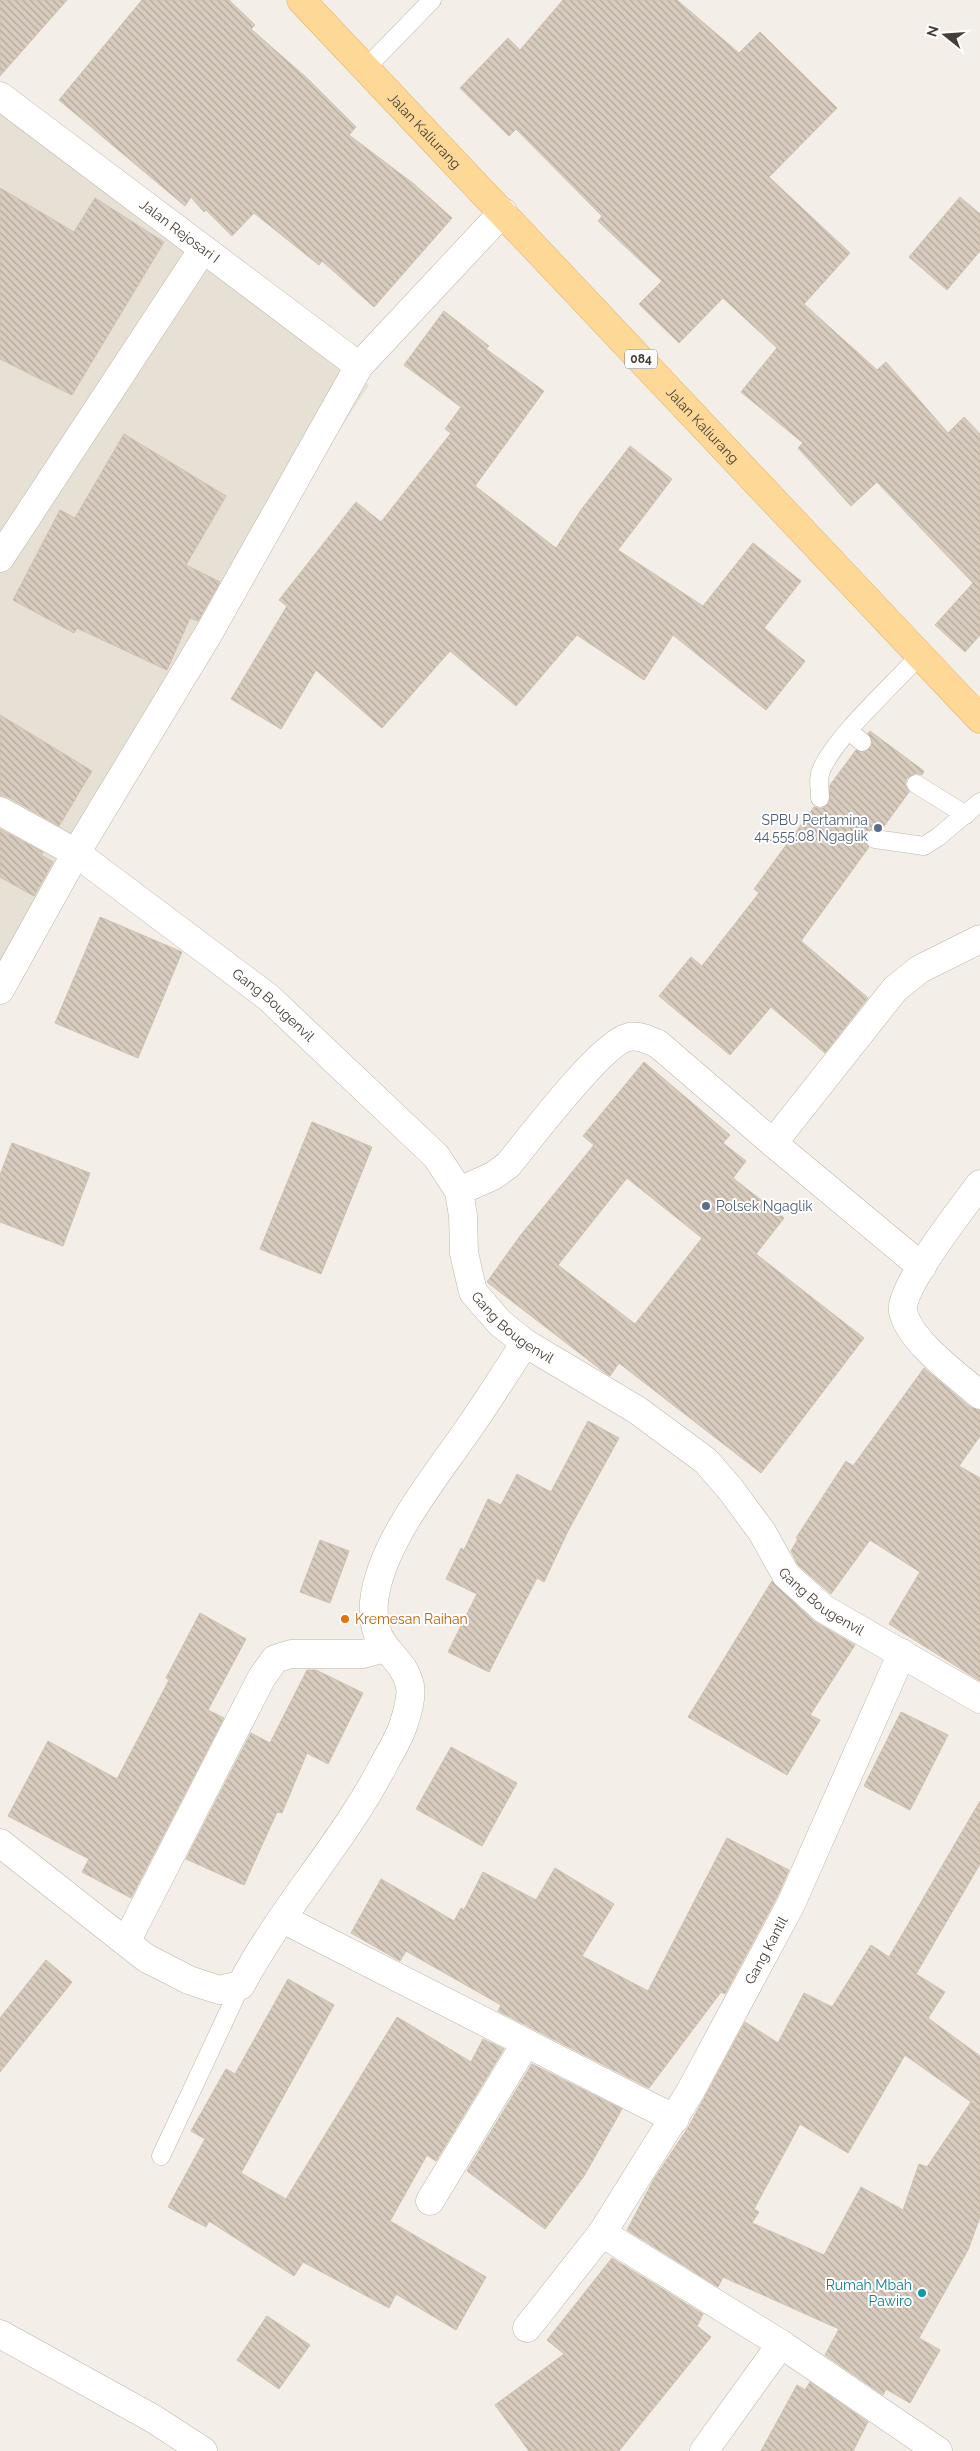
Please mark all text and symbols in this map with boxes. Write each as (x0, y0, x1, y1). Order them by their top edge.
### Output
north arrow (920, 10, 970, 60)
text: N (923, 24, 942, 39)
street label: Jalan Kaliurang (385, 89, 464, 172)
street label: Jalan Rejosari I (137, 196, 223, 266)
road number: 084 (625, 349, 657, 368)
street label: Jalan Kaliurang (663, 384, 742, 467)
place label: SPBU Pertamina 44.555.08 Ngaglik (754, 812, 869, 844)
marker: SPBU Pertamina 44.555.08 Ngaglik (872, 822, 884, 834)
street label: Gang Bougenvil (229, 965, 318, 1045)
place label: Polsek Ngaglik (716, 1198, 813, 1214)
marker: Polsek Ngaglik (700, 1200, 712, 1212)
street label: Gang Bougenvil (468, 1288, 557, 1366)
street label: Gang Bougenvil (776, 1565, 867, 1639)
place label: Kremesan Raihan (355, 1611, 468, 1627)
marker: Kremesan Raihan (339, 1613, 351, 1625)
street label: Gang Kantil (741, 1914, 791, 1987)
place label: Rumah Mbah Pawiro (826, 2277, 912, 2309)
marker: Rumah Mbah Pawiro (916, 2287, 928, 2299)

